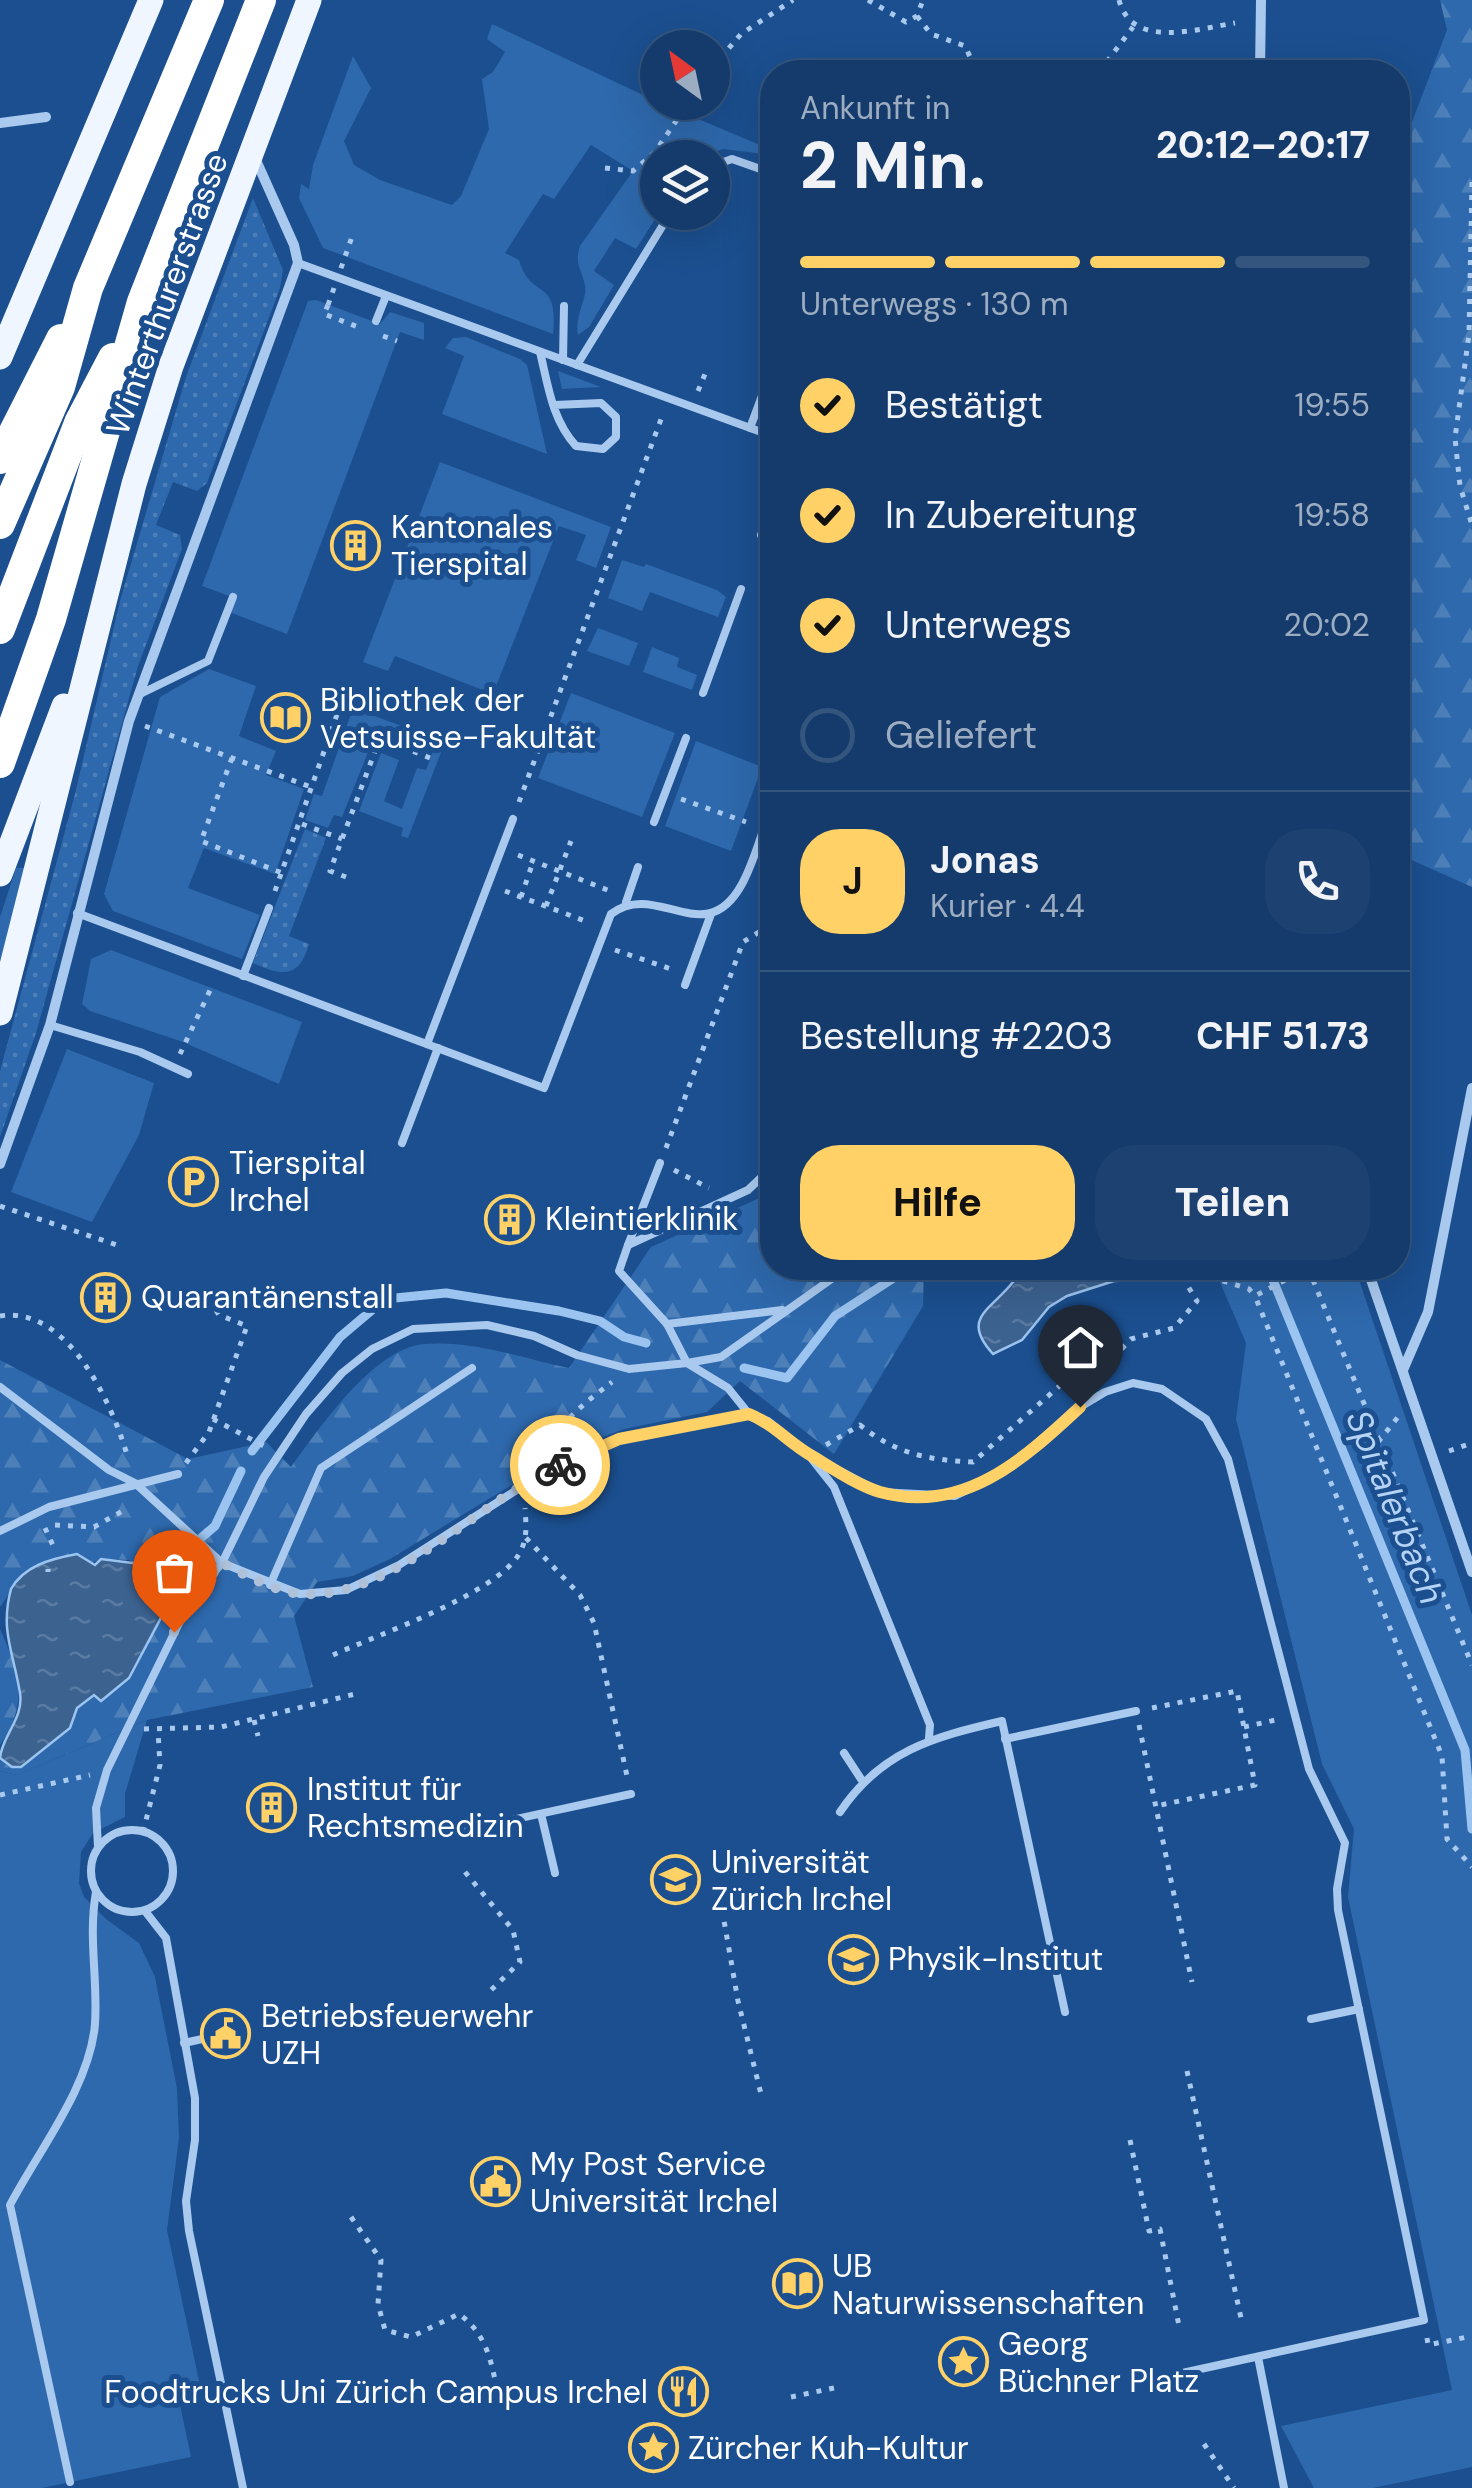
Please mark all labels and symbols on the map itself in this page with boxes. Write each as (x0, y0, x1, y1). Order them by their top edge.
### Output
north arrow (640, 30, 730, 120)
street label: Winterthurerstrasse (96, 147, 238, 441)
place label: Kantonales Tierspital (391, 506, 553, 585)
building icon: Kantonales Tierspital (330, 519, 382, 571)
place label: Bibliothek der Vetsuisse-Fakultät (320, 679, 596, 758)
library icon: Bibliothek der Vetsuisse-Fakultät (259, 692, 311, 744)
place label: Tierspital Irchel (229, 1142, 366, 1221)
parking icon: Tierspital Irchel (168, 1155, 220, 1207)
building icon: Kleintierklinik (484, 1193, 536, 1245)
place label: Kleintierklinik (545, 1198, 738, 1240)
building icon: Quarantänenstall (80, 1271, 132, 1323)
place label: Quarantänenstall (141, 1276, 394, 1318)
pin (1038, 1305, 1123, 1408)
water label: Spitalerbach (1335, 1403, 1455, 1611)
courier (510, 1415, 610, 1515)
pin (132, 1530, 217, 1633)
place label: Institut für Rechtsmedizin (307, 1768, 524, 1847)
building icon: Institut für Rechtsmedizin (246, 1781, 298, 1833)
place label: Universität Zürich Irchel (711, 1841, 892, 1920)
school or university icon: Universität Zürich Irchel (650, 1854, 702, 1906)
school or university icon: Physik-Institut (827, 1933, 879, 1985)
place label: Physik-Institut (888, 1938, 1103, 1980)
place label: Betriebsfeuerwehr UZH (261, 1995, 533, 2074)
public building icon: Betriebsfeuerwehr UZH (200, 2008, 252, 2060)
place label: My Post Service Universität Irchel (530, 2143, 778, 2222)
public building icon: My Post Service Universität Irchel (469, 2156, 521, 2208)
place label: UB Naturwissenschaften (832, 2245, 1144, 2324)
library icon: UB Naturwissenschaften (771, 2258, 823, 2310)
place label: Georg Büchner Platz (998, 2323, 1199, 2402)
place icon: Georg Büchner Platz (937, 2336, 989, 2388)
restaurant icon: Foodtrucks Uni Zürich Campus Irchel (657, 2366, 709, 2418)
place label: Foodtrucks Uni Zürich Campus Irchel (104, 2371, 648, 2413)
place icon: Zürcher Kuh-Kultur (627, 2422, 679, 2474)
place label: Zürcher Kuh-Kultur (688, 2427, 969, 2469)

